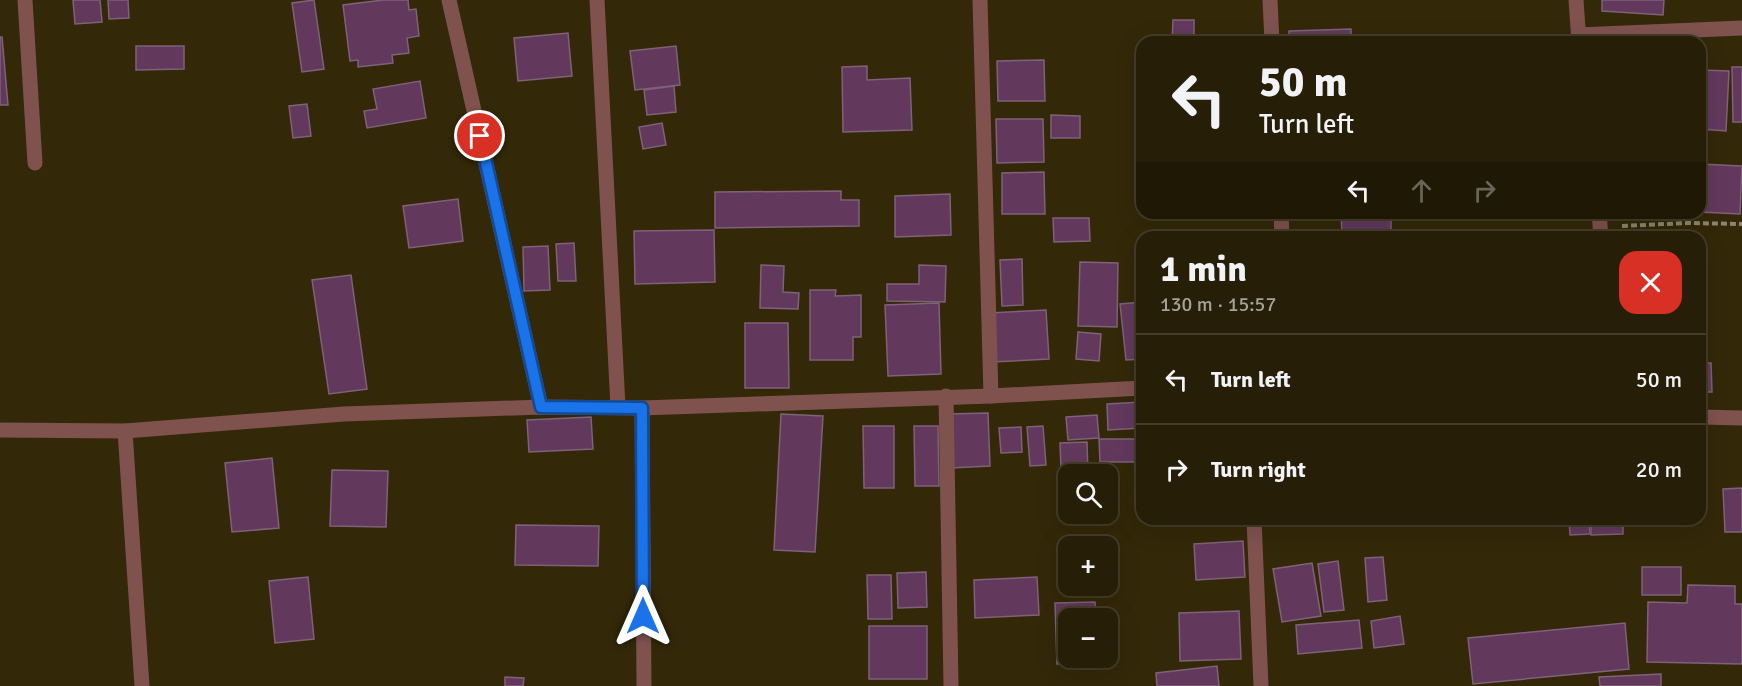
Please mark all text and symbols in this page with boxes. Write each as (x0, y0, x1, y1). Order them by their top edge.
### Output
text: 50 m (1259, 57, 1348, 108)
icon: left (1160, 60, 1238, 138)
text: Turn left (1259, 108, 1354, 141)
pin (454, 110, 505, 161)
icon: arrive (463, 119, 496, 152)
icon: left (1342, 174, 1375, 207)
icon: ahead (1405, 174, 1438, 207)
icon: right (1468, 174, 1501, 207)
text: 1 min (1160, 247, 1247, 292)
button: close (1619, 251, 1682, 314)
text: 130 m · 15:57 (1160, 292, 1276, 317)
icon: left (1160, 363, 1193, 396)
text: Turn left (1211, 366, 1291, 393)
text: 50 m (1636, 366, 1682, 393)
icon: right (1160, 453, 1193, 486)
text: Turn right (1211, 456, 1306, 483)
text: 20 m (1636, 456, 1682, 483)
map controls (1058, 464, 1118, 668)
button: search (1058, 464, 1118, 524)
button: + (1058, 536, 1118, 596)
position arrow (611, 584, 675, 648)
button: − (1058, 608, 1118, 668)

